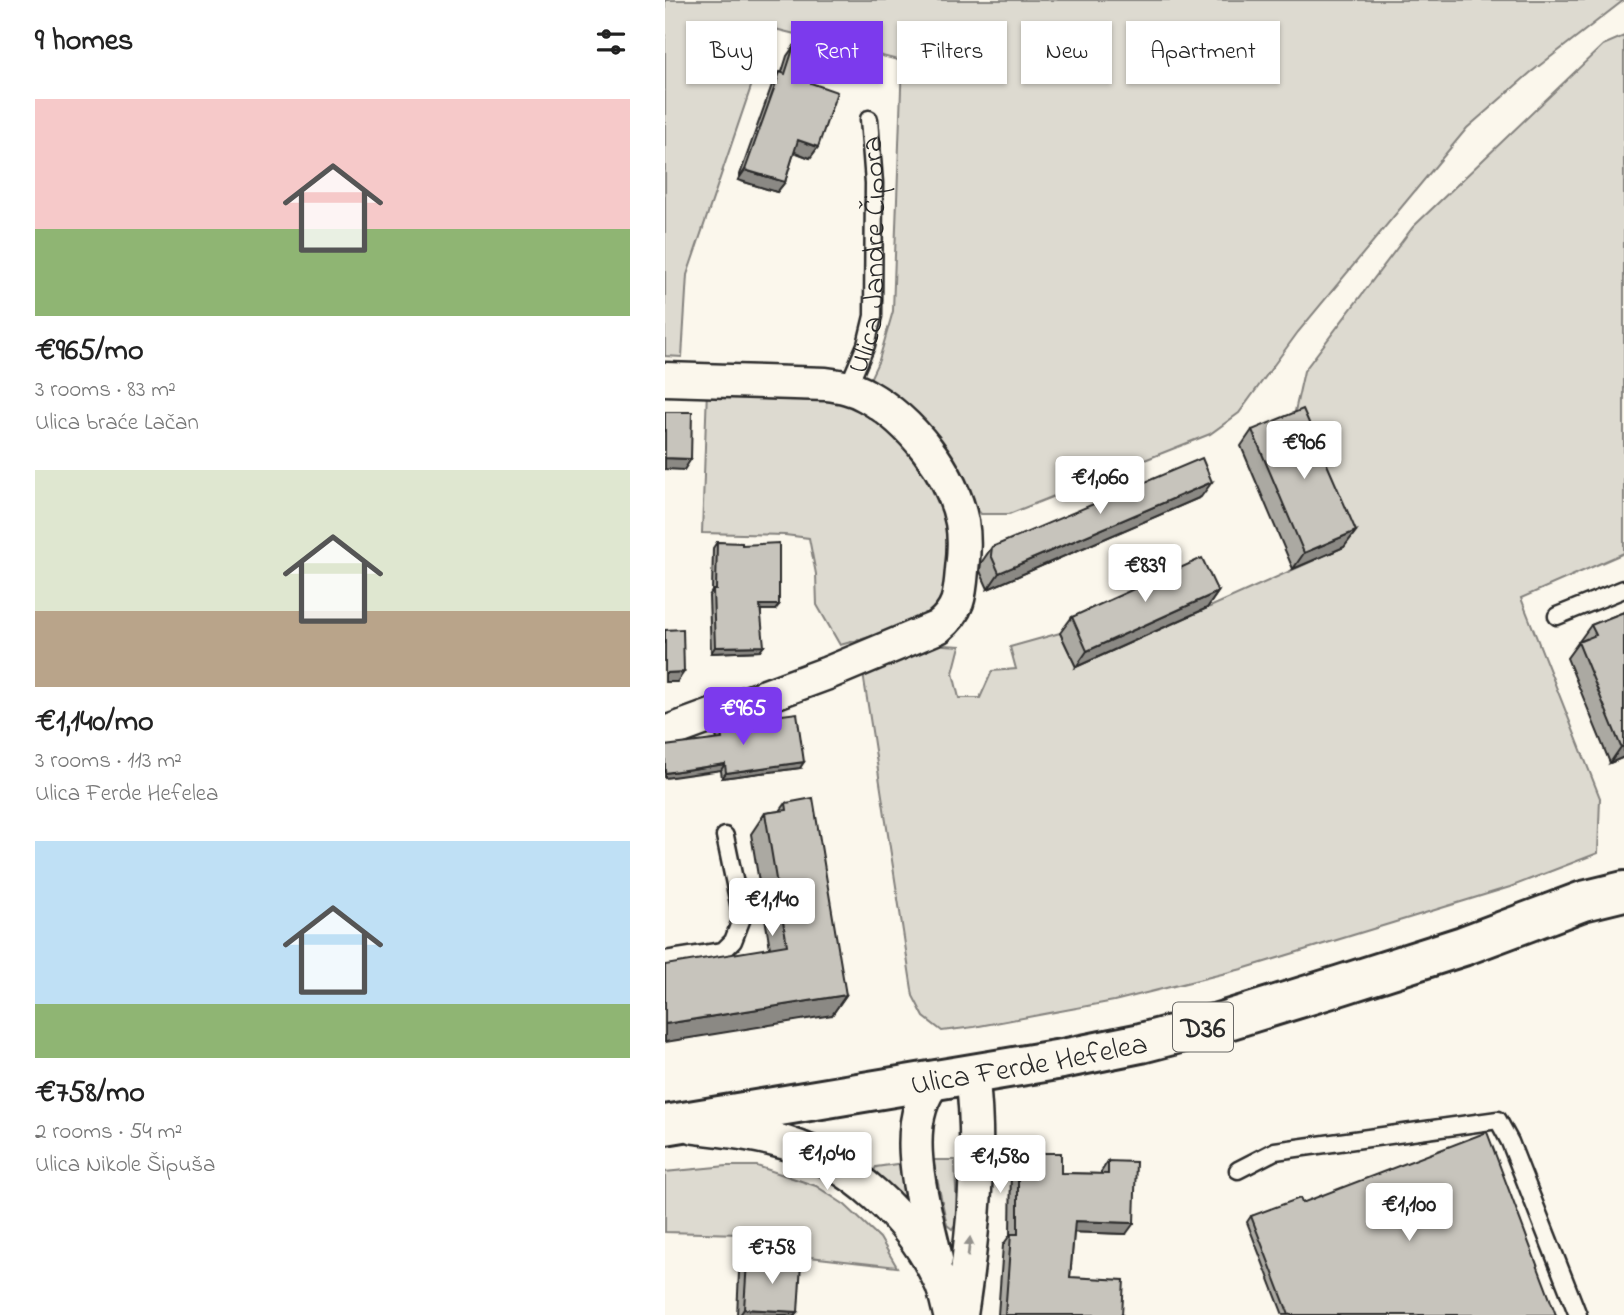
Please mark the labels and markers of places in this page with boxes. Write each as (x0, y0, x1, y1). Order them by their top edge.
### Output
pin: €906 (1263, 421, 1345, 481)
pin: €1,060 (1043, 456, 1157, 516)
pin: €839 (1104, 544, 1186, 604)
pin: €965 (702, 688, 784, 747)
pin: €1,140 (715, 878, 829, 938)
pin: €1,040 (770, 1132, 884, 1192)
pin: €1,580 (943, 1136, 1057, 1195)
pin: €1,100 (1352, 1184, 1466, 1243)
pin: €758 (731, 1226, 813, 1286)

